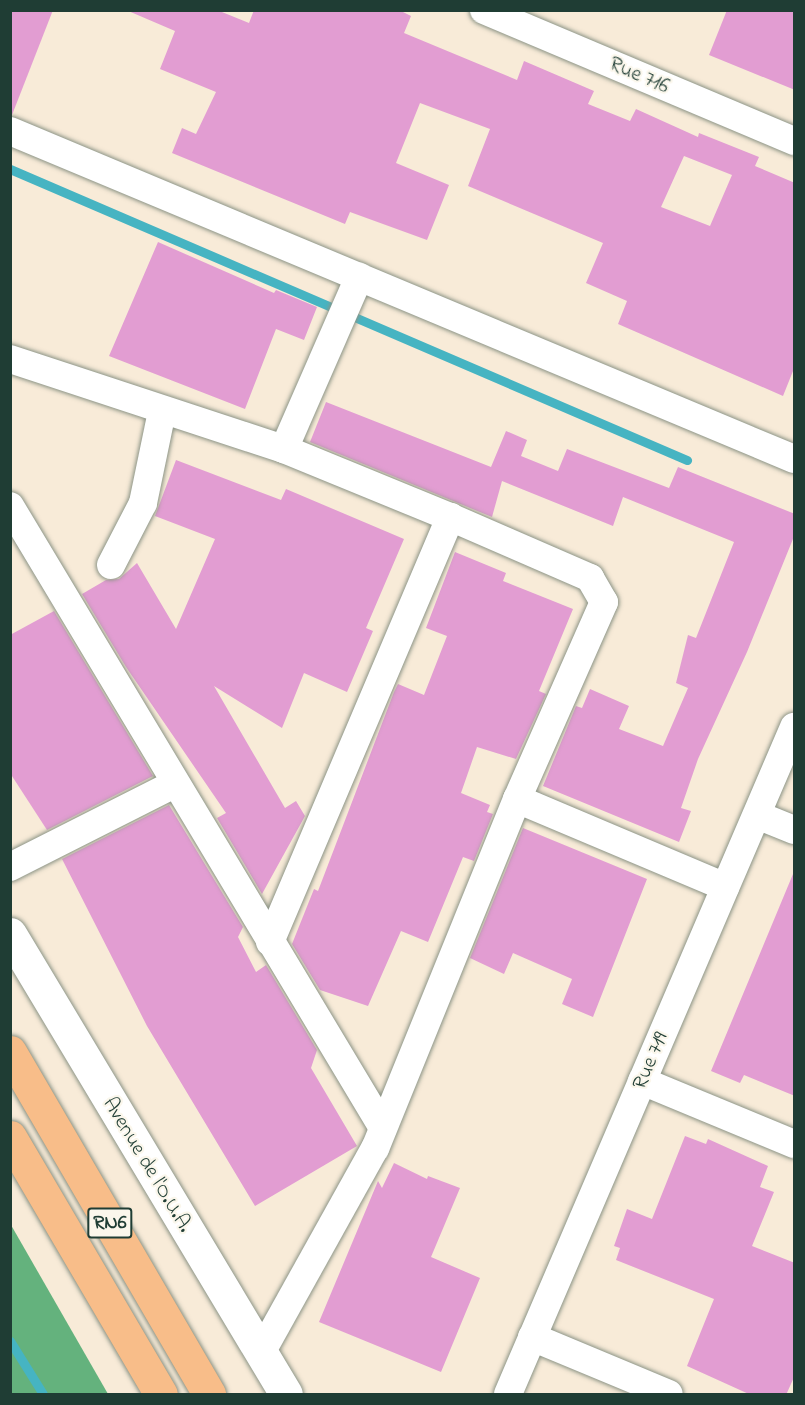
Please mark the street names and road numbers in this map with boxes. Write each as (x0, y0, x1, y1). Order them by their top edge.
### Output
street label: Rue 716 (605, 52, 673, 100)
street label: Rue 719 (628, 1029, 674, 1093)
street label: Avenue de l'O.U.A. (97, 1093, 197, 1237)
road number: RN6 (86, 1206, 134, 1240)

